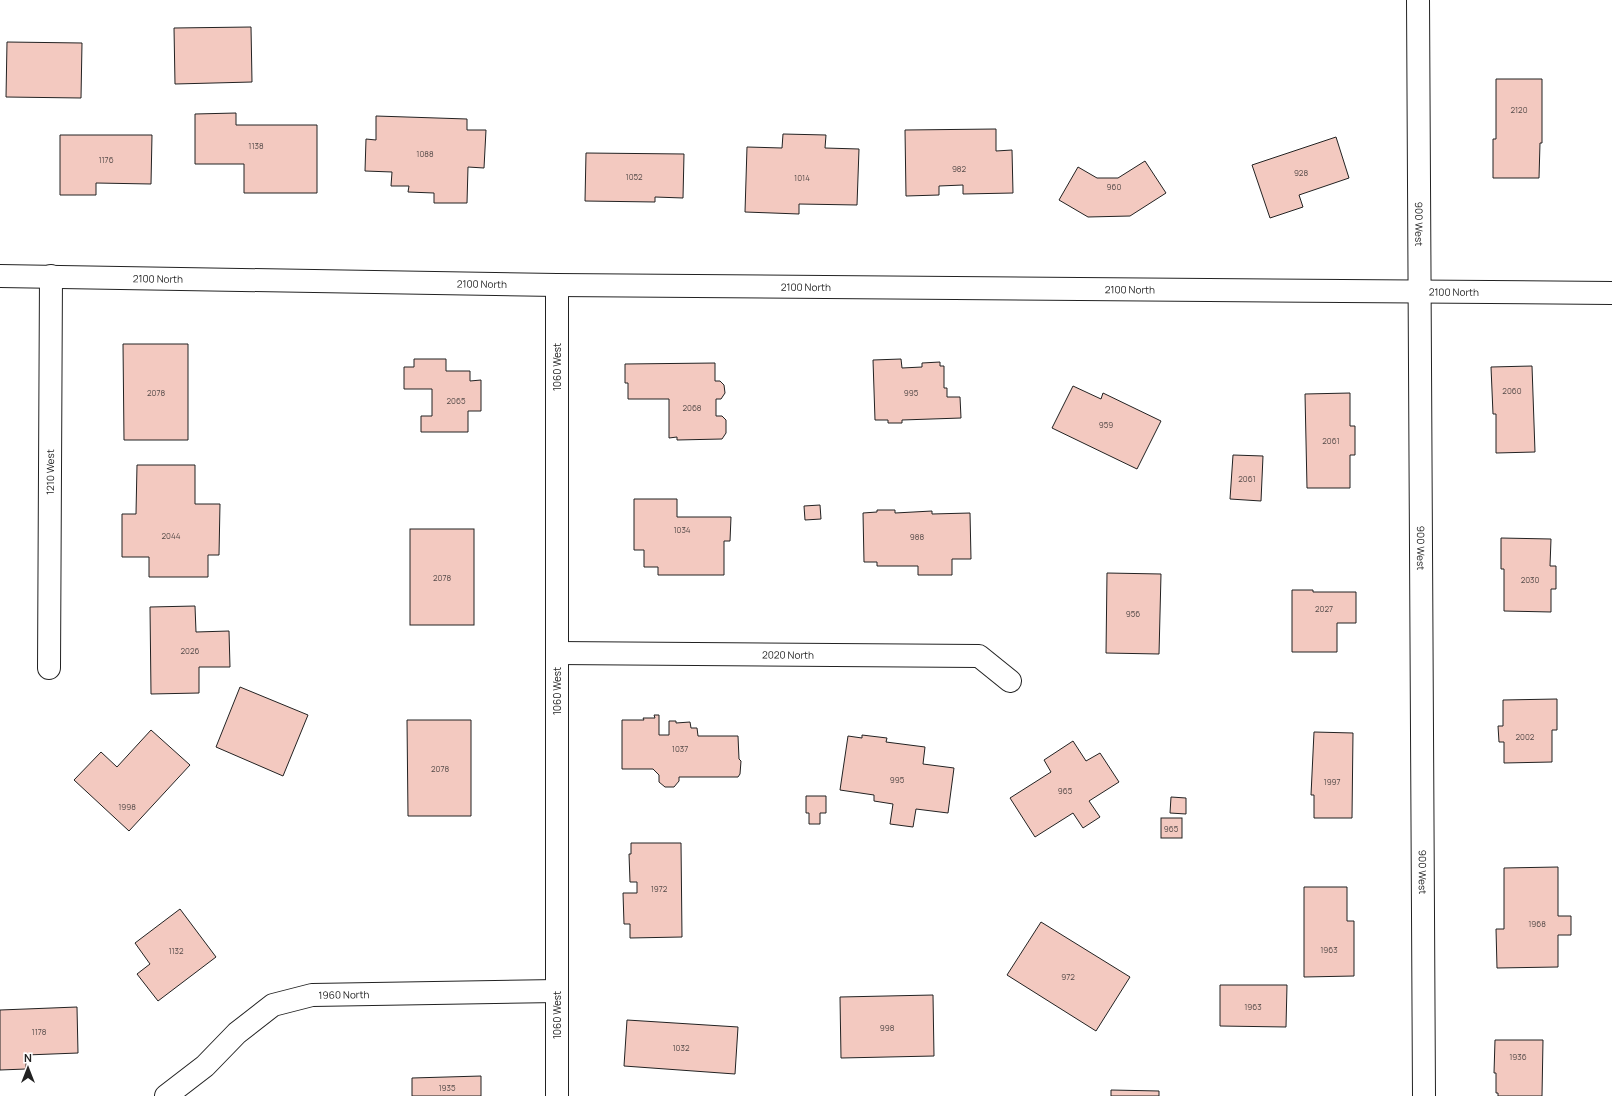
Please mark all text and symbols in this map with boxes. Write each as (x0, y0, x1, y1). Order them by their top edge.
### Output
house number: 2120 (1510, 104, 1528, 115)
house number: 1138 (248, 140, 264, 151)
house number: 1088 (416, 148, 434, 159)
house number: 1176 (98, 154, 114, 165)
house number: 982 (952, 163, 967, 174)
house number: 928 (1294, 167, 1308, 178)
house number: 1052 (626, 171, 643, 182)
house number: 1014 (794, 172, 810, 183)
house number: 960 (1107, 181, 1122, 192)
street label: 900 West (1412, 202, 1426, 246)
street label: 2100 North (133, 271, 183, 286)
street label: 2100 North (457, 276, 507, 291)
street label: 2100 North (781, 280, 831, 294)
street label: 2100 North (1105, 282, 1155, 297)
street label: 2100 North (1429, 285, 1479, 299)
street label: 1060 West (550, 343, 564, 391)
house number: 2060 (1502, 385, 1522, 396)
house number: 2078 (147, 387, 165, 398)
house number: 995 (904, 387, 919, 398)
house number: 2065 (446, 395, 466, 406)
house number: 2068 (682, 402, 702, 413)
house number: 959 (1099, 419, 1113, 430)
house number: 2061 (1322, 435, 1340, 446)
street label: 1210 West (43, 449, 57, 495)
house number: 2061 (1238, 473, 1256, 484)
house number: 1034 (673, 524, 691, 535)
street label: 900 West (1414, 526, 1428, 570)
house number: 2044 (162, 530, 181, 541)
house number: 988 (910, 531, 924, 542)
house number: 2078 (433, 572, 451, 583)
house number: 2030 (1521, 574, 1539, 585)
house number: 2027 (1315, 603, 1333, 614)
house number: 956 (1126, 608, 1140, 619)
house number: 2026 (181, 645, 200, 656)
street label: 2020 North (762, 647, 814, 662)
street label: 1060 West (550, 667, 564, 715)
house number: 2002 (1516, 731, 1535, 742)
house number: 1037 (672, 743, 688, 754)
house number: 2078 (431, 763, 449, 774)
house number: 995 (890, 774, 905, 785)
house number: 1997 (1324, 776, 1340, 787)
house number: 965 (1058, 785, 1073, 796)
house number: 1998 (118, 801, 136, 812)
house number: 965 (1164, 823, 1179, 834)
street label: 900 West (1416, 850, 1430, 894)
house number: 1972 (651, 883, 668, 894)
house number: 1968 (1528, 918, 1546, 929)
house number: 1963 (1320, 944, 1338, 955)
house number: 1132 (168, 945, 184, 956)
house number: 972 (1061, 971, 1075, 982)
street label: 1960 North (318, 987, 370, 1002)
street label: 1060 West (550, 991, 564, 1039)
house number: 1963 (1244, 1001, 1262, 1012)
house number: 998 (880, 1022, 895, 1033)
house number: 1178 (32, 1026, 47, 1037)
house number: 1032 (673, 1042, 690, 1053)
north arrow (8, 1048, 48, 1088)
text: N (24, 1050, 32, 1065)
house number: 1936 (1509, 1051, 1527, 1062)
house number: 1935 (438, 1082, 456, 1093)

